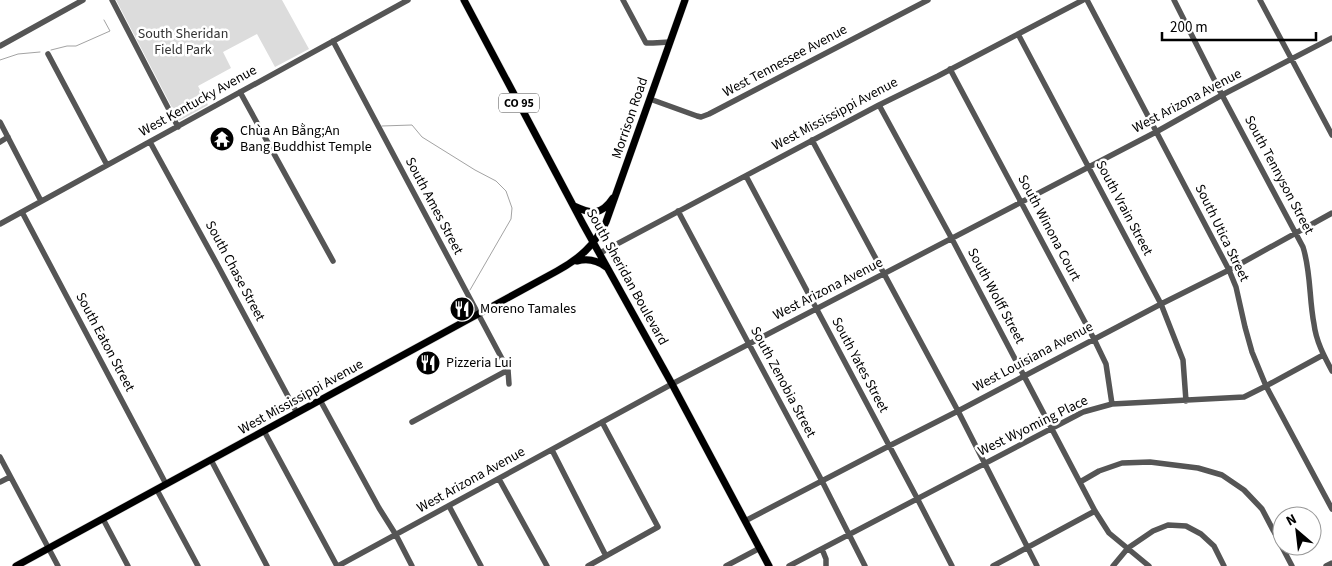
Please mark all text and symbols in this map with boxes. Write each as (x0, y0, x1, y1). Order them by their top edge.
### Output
scale bar (1162, 10, 1316, 42)
text: 200 m (1170, 17, 1208, 38)
street label: West Tennessee Avenue (719, 20, 851, 102)
park label: South Sheridan Field Park (138, 24, 228, 60)
street label: West Kentucky Avenue (136, 60, 261, 142)
street label: West Arizona Avenue (1129, 64, 1245, 138)
street label: West Mississippi Avenue (769, 72, 902, 156)
street label: Morrison Road (607, 75, 653, 161)
road number: CO 95 (499, 94, 539, 112)
street label: South Tennyson Street (1239, 112, 1319, 238)
place label: Chùa An Bằng;An Bang Buddhist Temple (240, 121, 372, 157)
temple icon: Chùa An Bằng;An Bang Buddhist Temple (209, 126, 235, 152)
street label: South Ames Street (400, 154, 468, 258)
street label: South Vrain Street (1090, 157, 1158, 259)
street label: South Winona Court (1013, 171, 1086, 285)
street label: South Utica Street (1190, 181, 1254, 285)
street label: South Sheridan Boulevard (581, 205, 673, 349)
street label: South Chase Street (200, 217, 270, 325)
street label: South Wolff Street (962, 245, 1030, 348)
street label: West Arizona Avenue (770, 253, 887, 325)
street label: South Eaton Street (70, 289, 140, 395)
restaurant icon: Moreno Tamales (449, 296, 475, 322)
place label: Moreno Tamales (480, 299, 576, 319)
street label: South Yates Street (826, 314, 894, 417)
street label: West Louisiana Avenue (969, 317, 1097, 397)
street label: South Zenobia Street (745, 323, 821, 441)
restaurant icon: Pizzeria Lui (415, 350, 441, 376)
place label: Pizzeria Lui (446, 353, 512, 373)
street label: West Mississippi Avenue (235, 354, 367, 440)
street label: West Wyoming Place (975, 391, 1091, 461)
street label: West Arizona Avenue (413, 442, 529, 518)
north arrow (1272, 506, 1322, 556)
text: N (1283, 509, 1300, 531)

